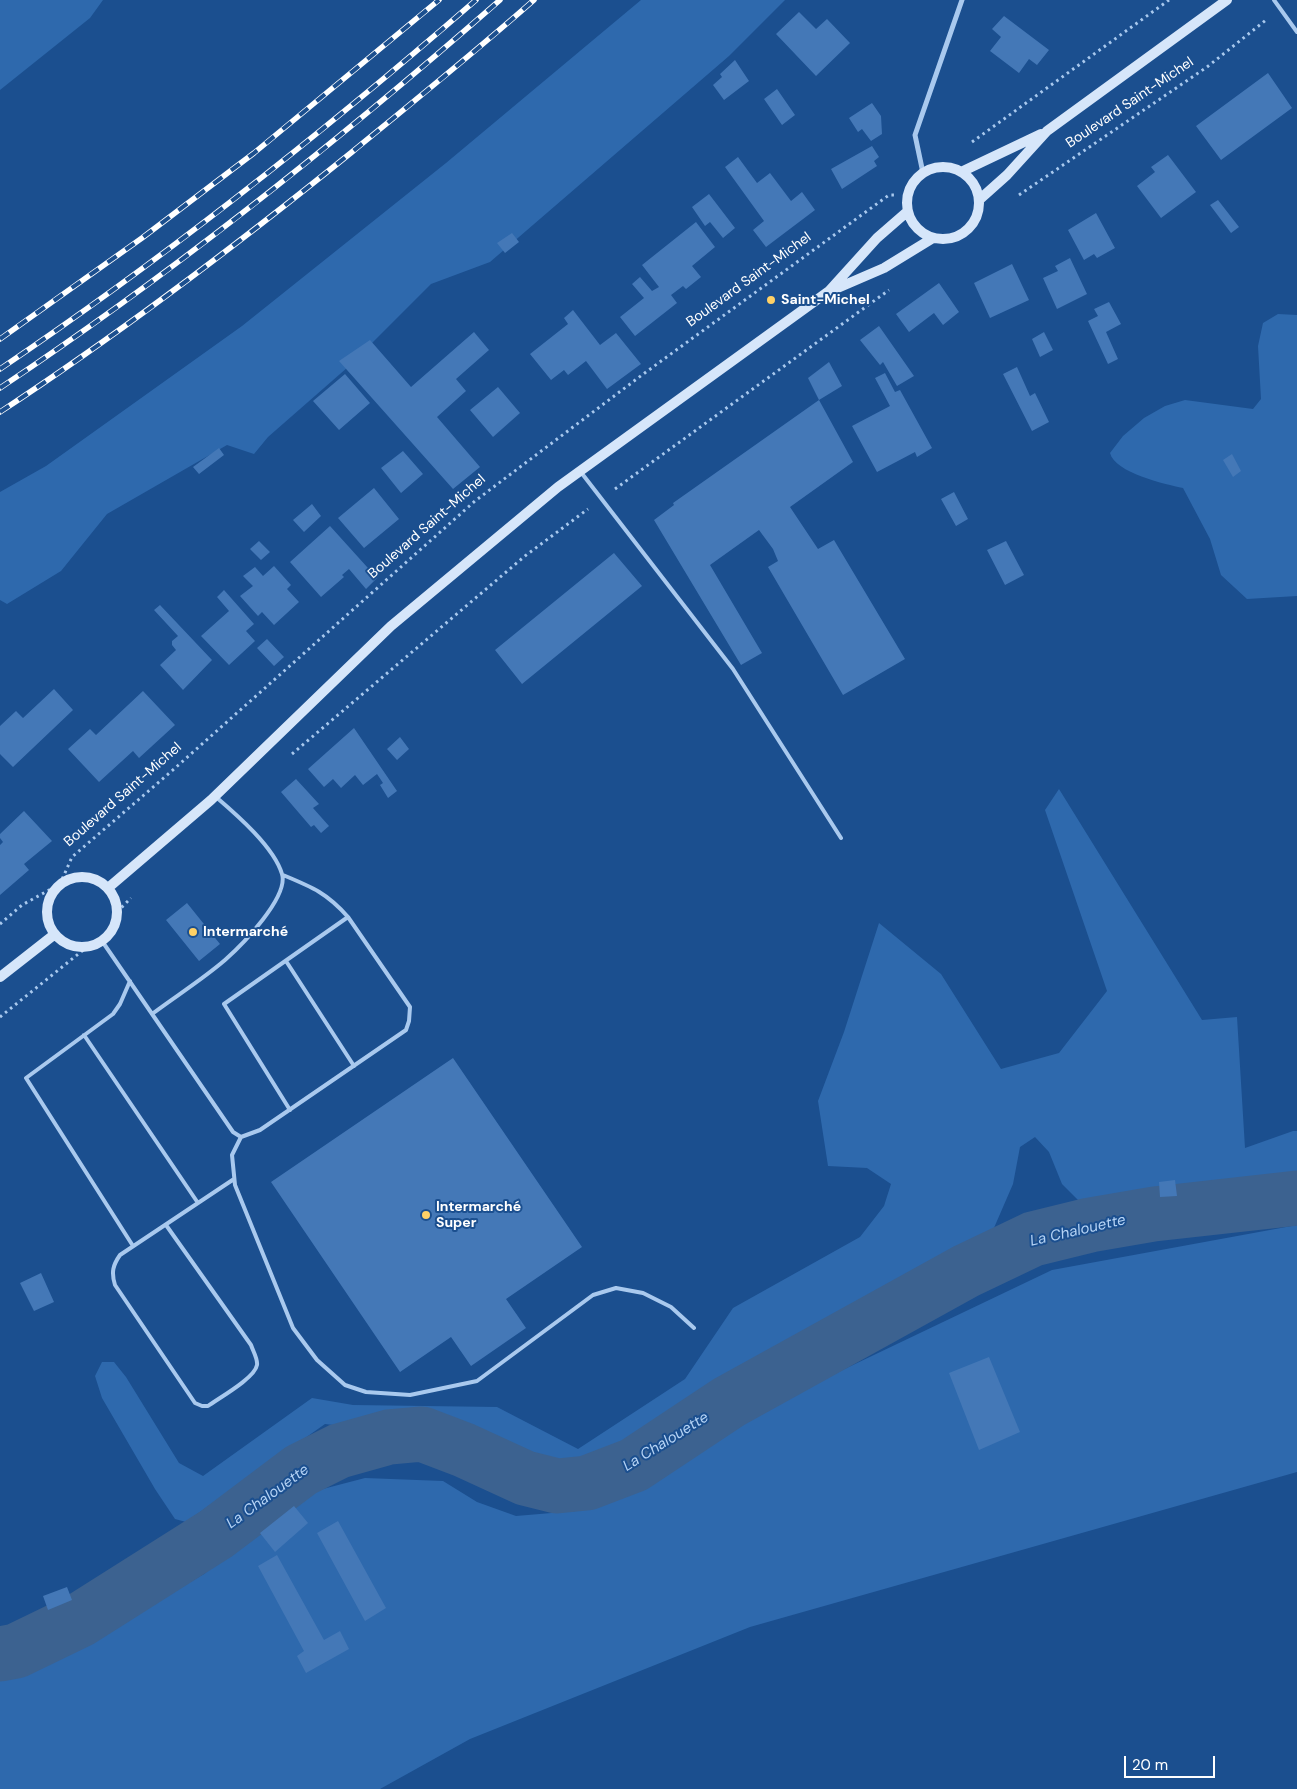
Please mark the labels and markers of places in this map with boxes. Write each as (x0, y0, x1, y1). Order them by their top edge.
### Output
place label: Saint-Michel (781, 292, 870, 308)
marker: Saint-Michel (765, 294, 777, 306)
place label: Intermarché (203, 924, 288, 940)
marker: Intermarché (187, 926, 199, 938)
place label: Intermarché Super (436, 1199, 521, 1232)
marker: Intermarché Super (420, 1209, 432, 1221)

